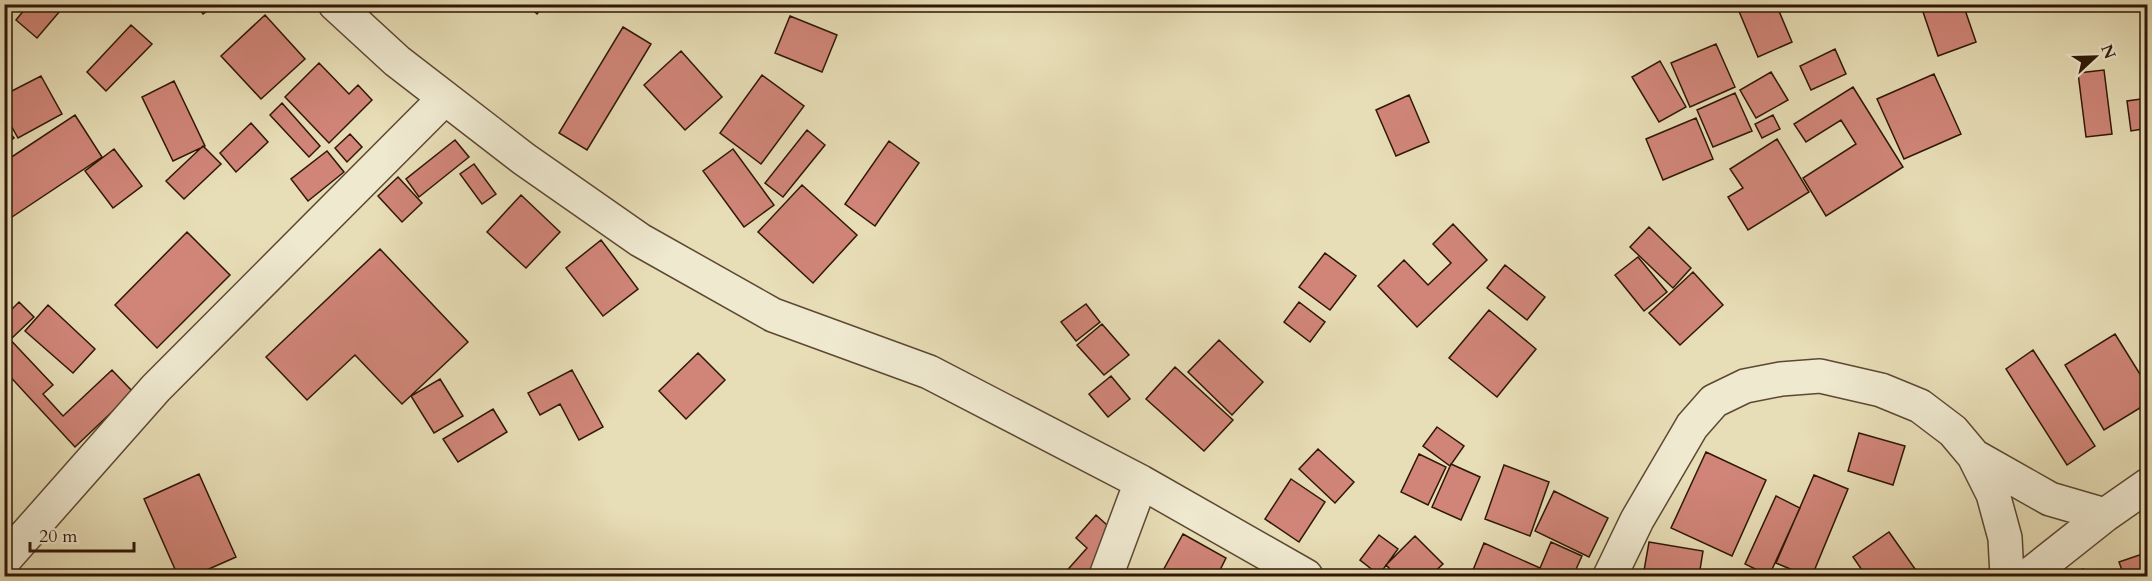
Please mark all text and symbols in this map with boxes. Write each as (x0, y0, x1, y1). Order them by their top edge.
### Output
north arrow (2065, 27, 2125, 87)
text: N (2095, 41, 2121, 62)
scale bar (30, 515, 134, 553)
text: 20 m (39, 524, 78, 549)

